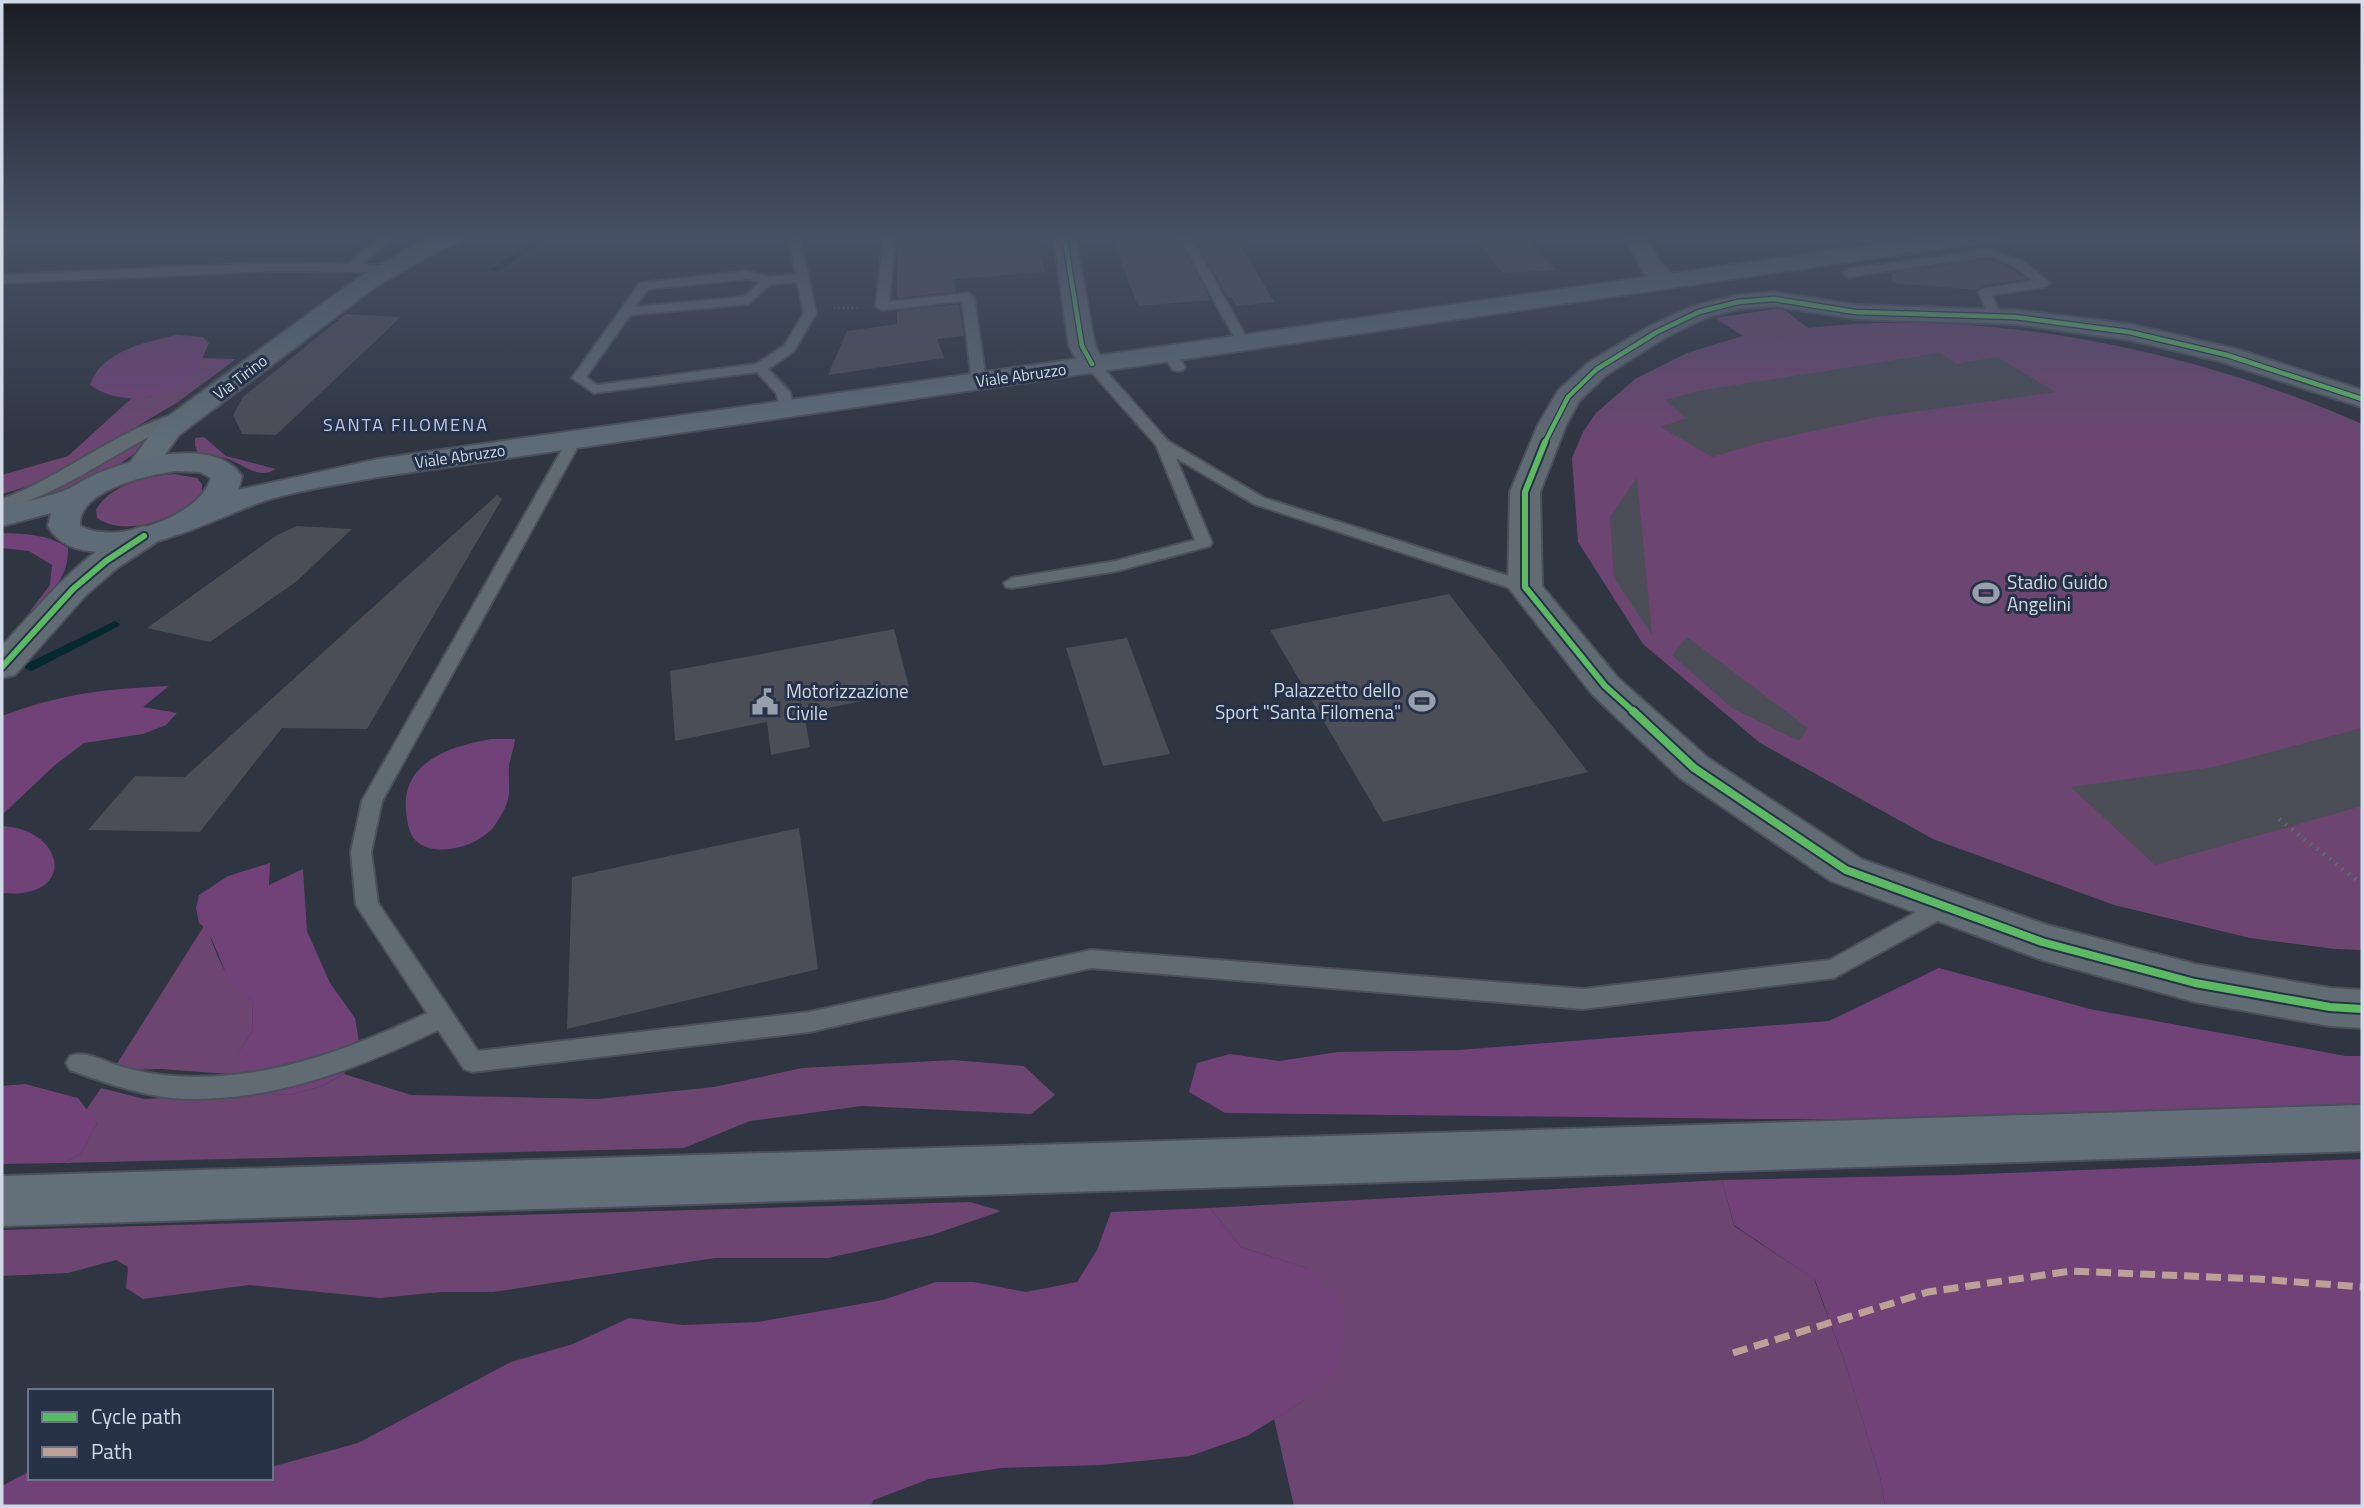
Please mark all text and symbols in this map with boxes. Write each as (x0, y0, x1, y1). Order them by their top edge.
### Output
street label: Via Tirino (208, 349, 272, 405)
street label: Viale Abruzzo (974, 357, 1068, 393)
district label: SANTA FILOMENA (323, 411, 489, 438)
street label: Viale Abruzzo (413, 438, 507, 474)
place label: Stadio Guido Angelini (2007, 567, 2108, 618)
sports icon: Stadio Guido Angelini (1971, 578, 2001, 608)
place label: Palazzetto dello Sport "Santa Filomena" (1215, 675, 1401, 726)
place label: Motorizzazione Civile (786, 676, 909, 727)
sports icon: Palazzetto dello Sport "Santa Filomena" (1407, 686, 1437, 716)
public building icon: Motorizzazione Civile (750, 687, 780, 717)
legend (28, 1389, 273, 1480)
text: Cycle path (91, 1400, 182, 1432)
text: Path (91, 1435, 133, 1467)

